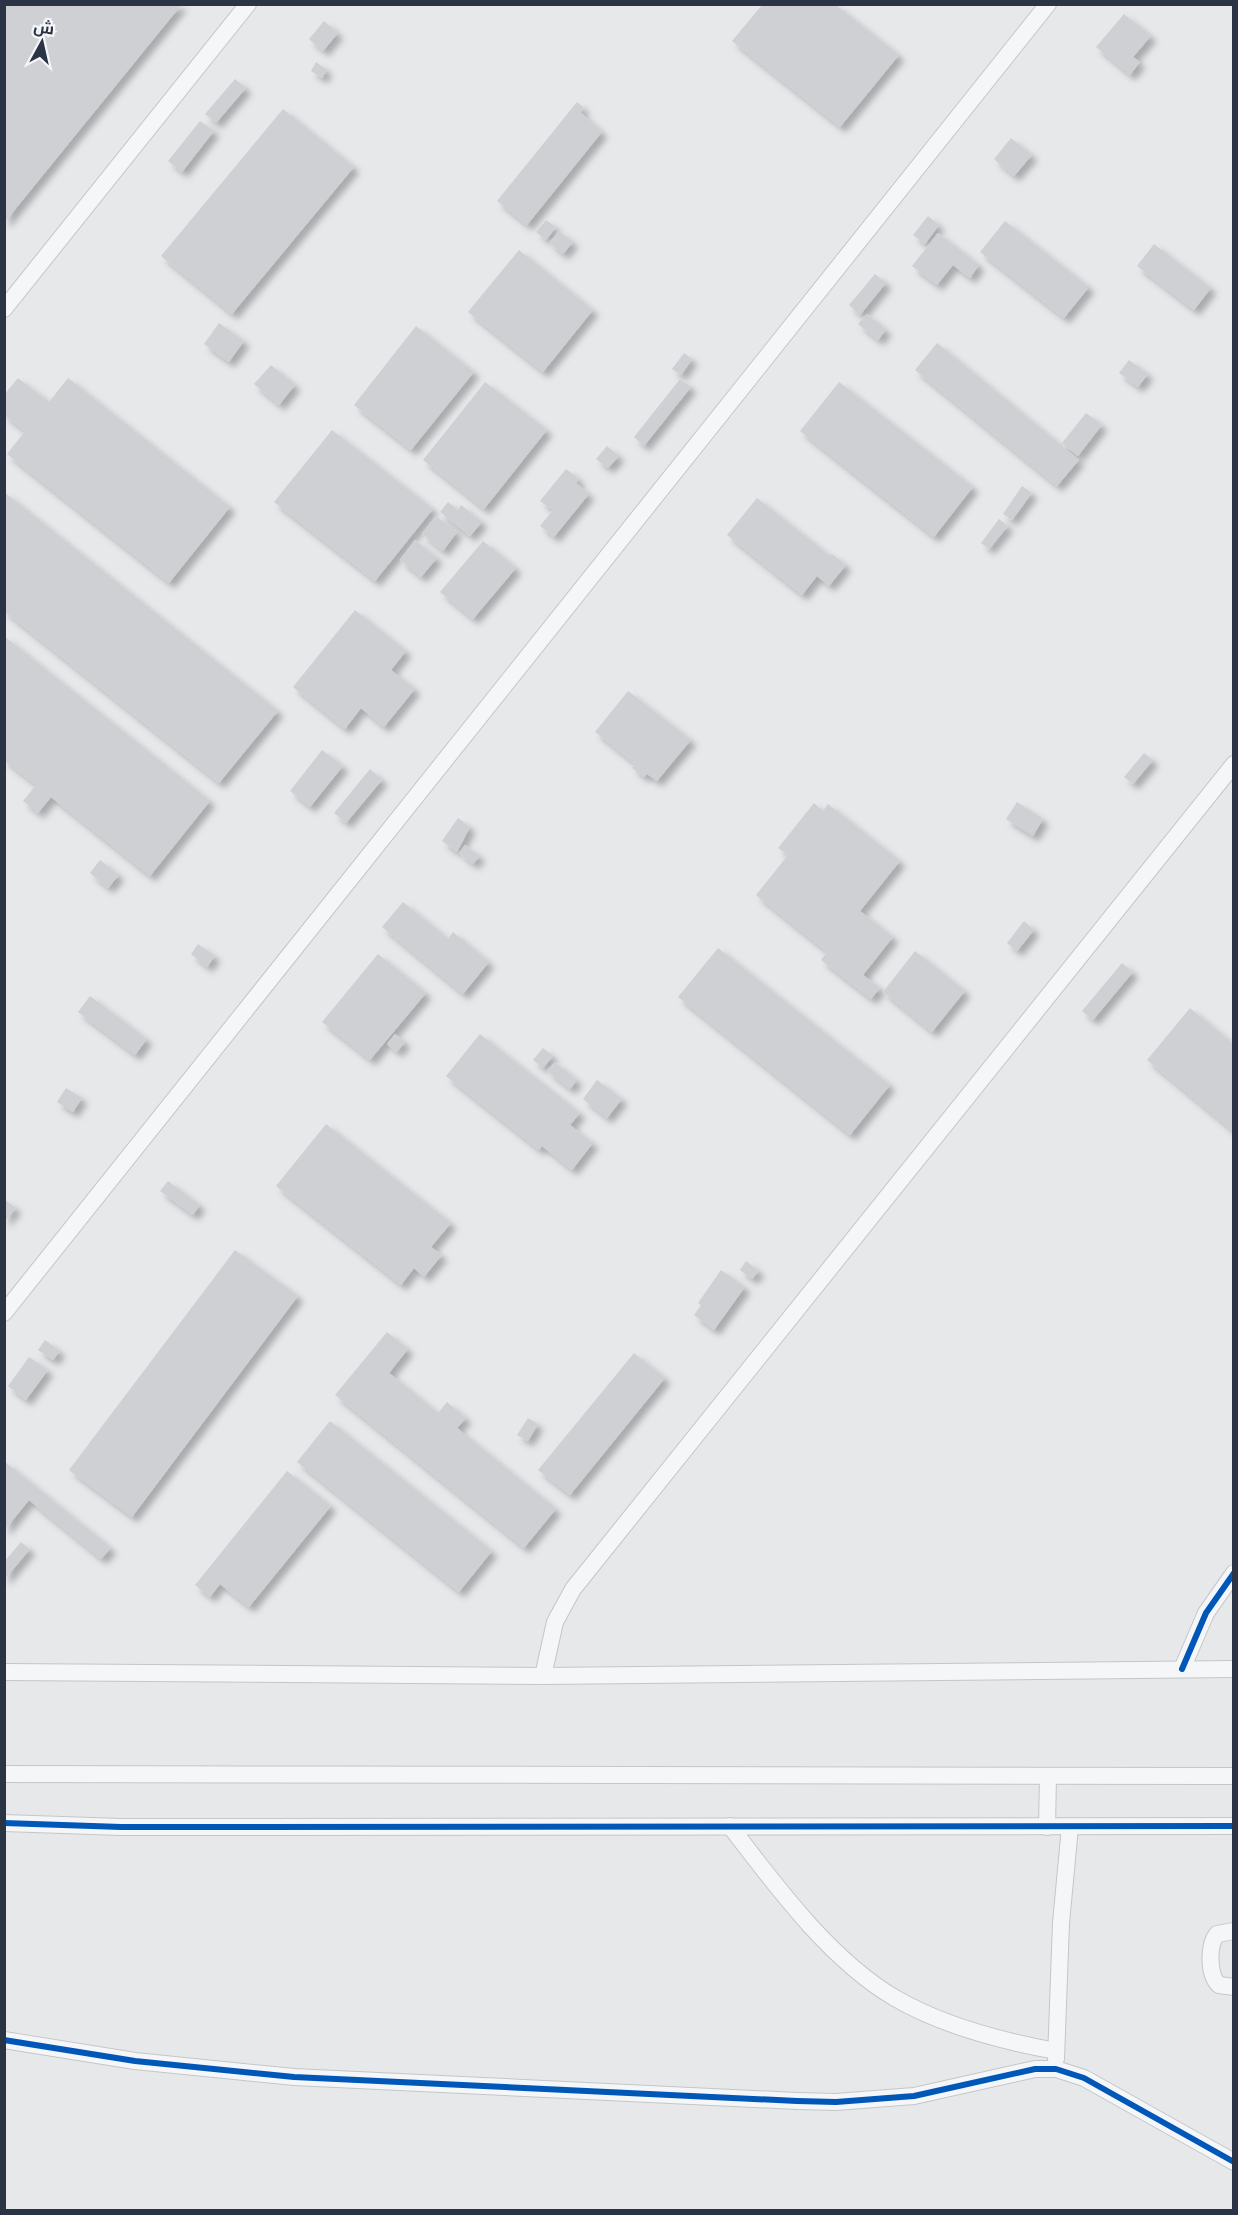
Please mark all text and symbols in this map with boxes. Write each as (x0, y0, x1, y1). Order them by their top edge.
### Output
north arrow (12, 12, 72, 72)
text: ش (33, 17, 56, 38)

